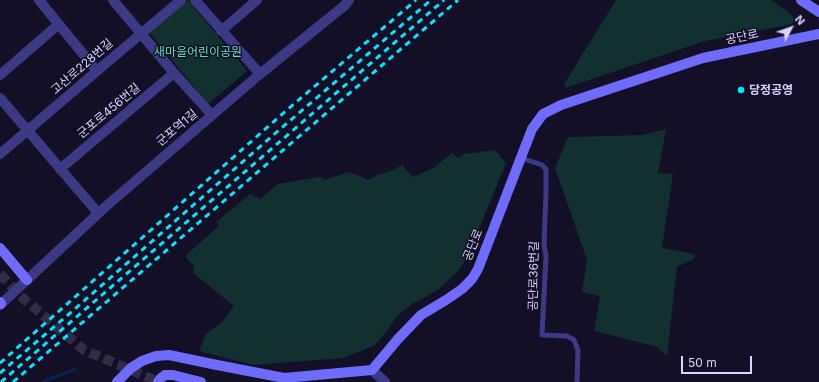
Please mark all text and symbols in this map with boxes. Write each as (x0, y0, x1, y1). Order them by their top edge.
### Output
north arrow (771, 8, 811, 48)
text: N (792, 12, 808, 28)
street label: 공단로 (724, 27, 760, 47)
street label: 고산로228번길 (48, 36, 116, 98)
park label: 새마을어린이공원 (154, 45, 242, 59)
street label: 군포로456번길 (75, 81, 143, 141)
place label: 당정공영 (749, 83, 793, 97)
marker: 당정공영 (736, 85, 746, 95)
street label: 군포역1길 (154, 107, 200, 149)
street label: 공단로 (460, 227, 486, 263)
street label: 공단로36번길 (526, 241, 542, 311)
scale bar (683, 348, 754, 374)
text: 50 m (688, 355, 717, 370)

